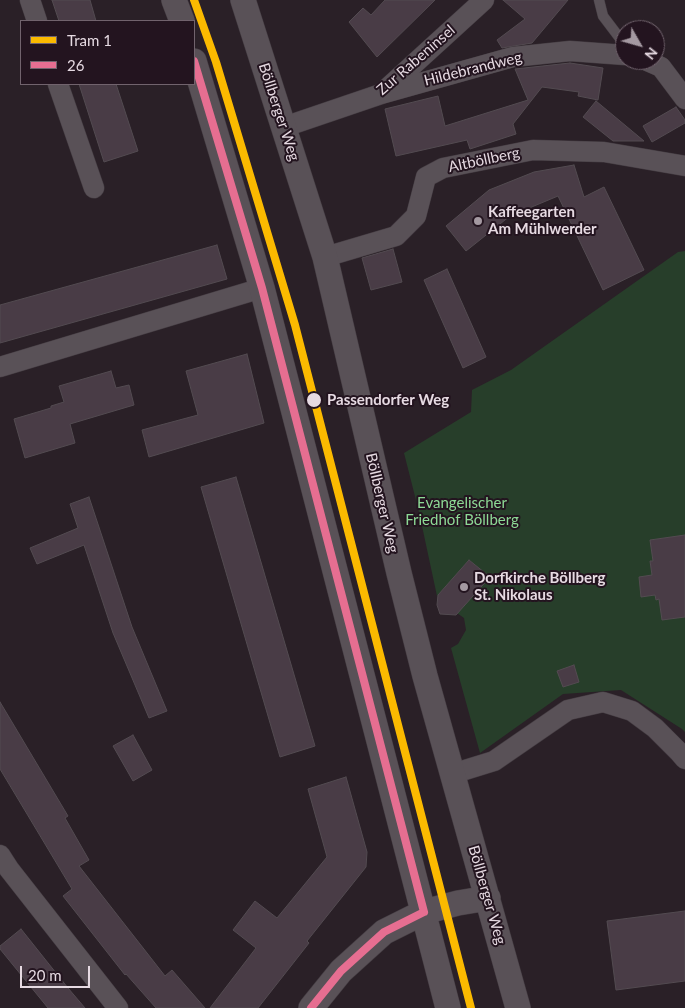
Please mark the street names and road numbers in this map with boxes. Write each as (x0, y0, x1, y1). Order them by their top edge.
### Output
street label: Zur Rabeninsel (373, 21, 459, 99)
street label: Hildebrandweg (422, 48, 524, 90)
street label: Böllberger Weg (255, 61, 303, 163)
street label: Altböllberg (447, 144, 521, 176)
street label: Böllberger Weg (362, 451, 402, 555)
street label: Böllberger Weg (464, 843, 510, 947)

